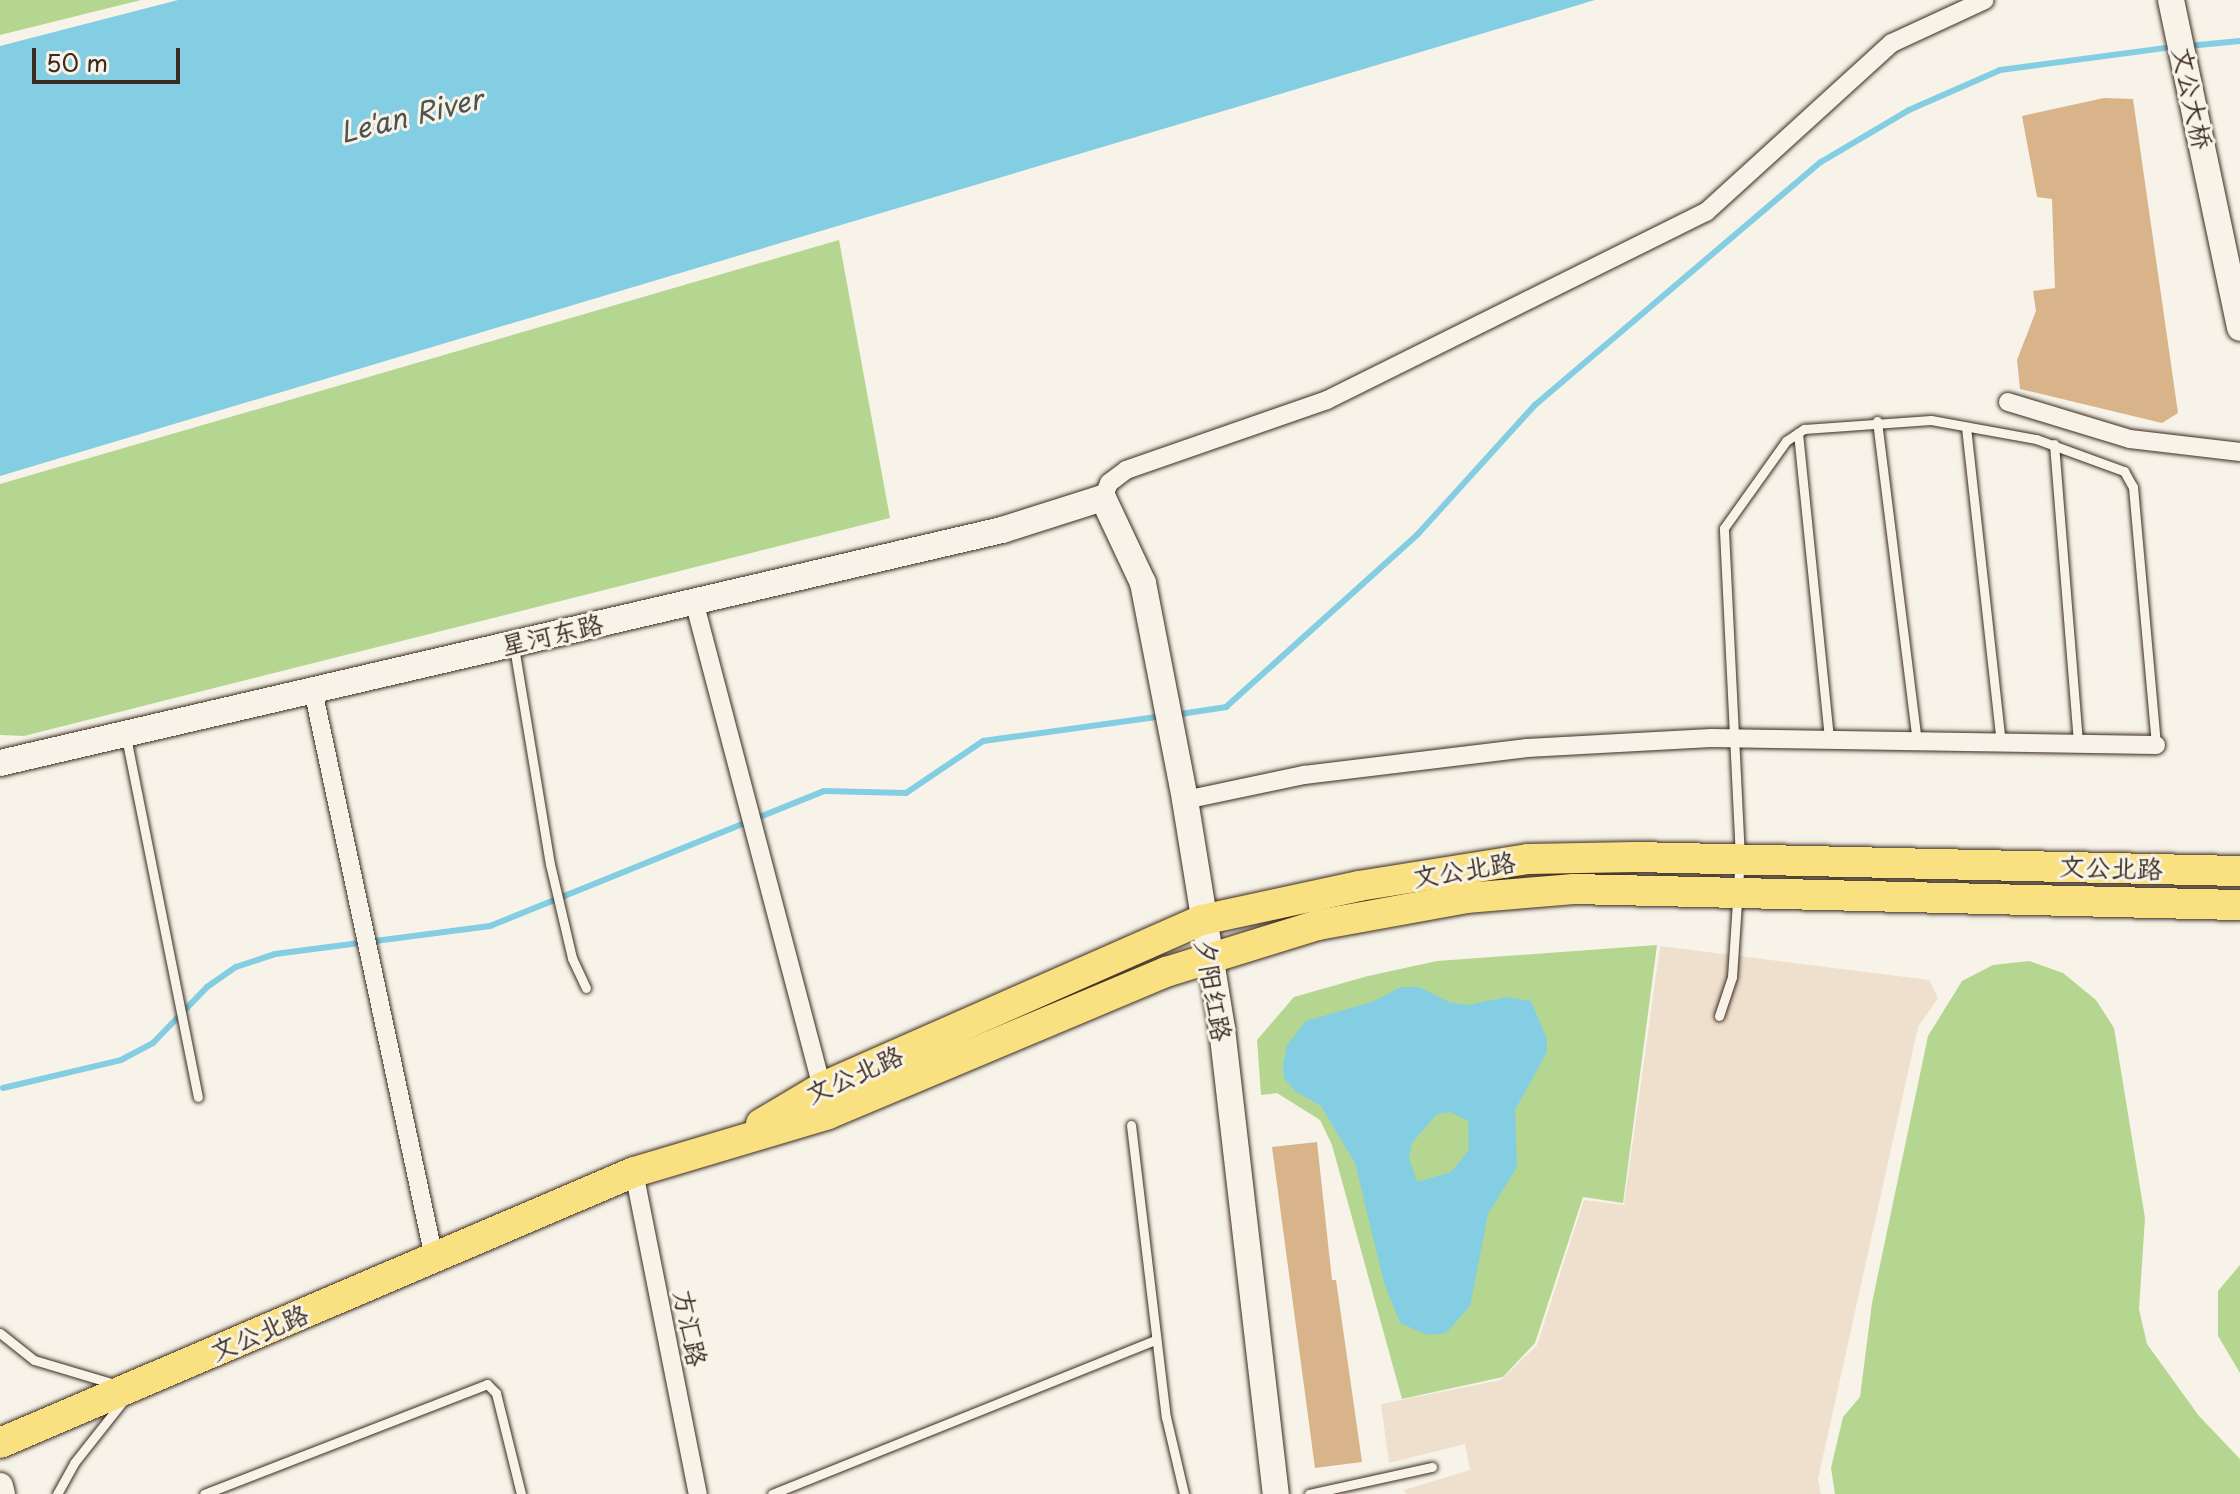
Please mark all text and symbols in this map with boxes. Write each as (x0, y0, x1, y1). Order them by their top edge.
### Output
scale bar (36, 32, 184, 82)
text: 50 m (46, 44, 108, 80)
street label: 文公大桥 (2167, 44, 2219, 152)
water label: Le'an River (336, 81, 486, 149)
street label: 星河东路 (498, 607, 606, 661)
street label: 文公北路 (1410, 845, 1518, 893)
street label: 文公北路 (2058, 850, 2164, 884)
street label: 夕阳红路 (1190, 936, 1238, 1044)
street label: 文公北路 (800, 1039, 908, 1109)
street label: 方汇路 (668, 1287, 714, 1369)
street label: 文公北路 (205, 1297, 313, 1367)

